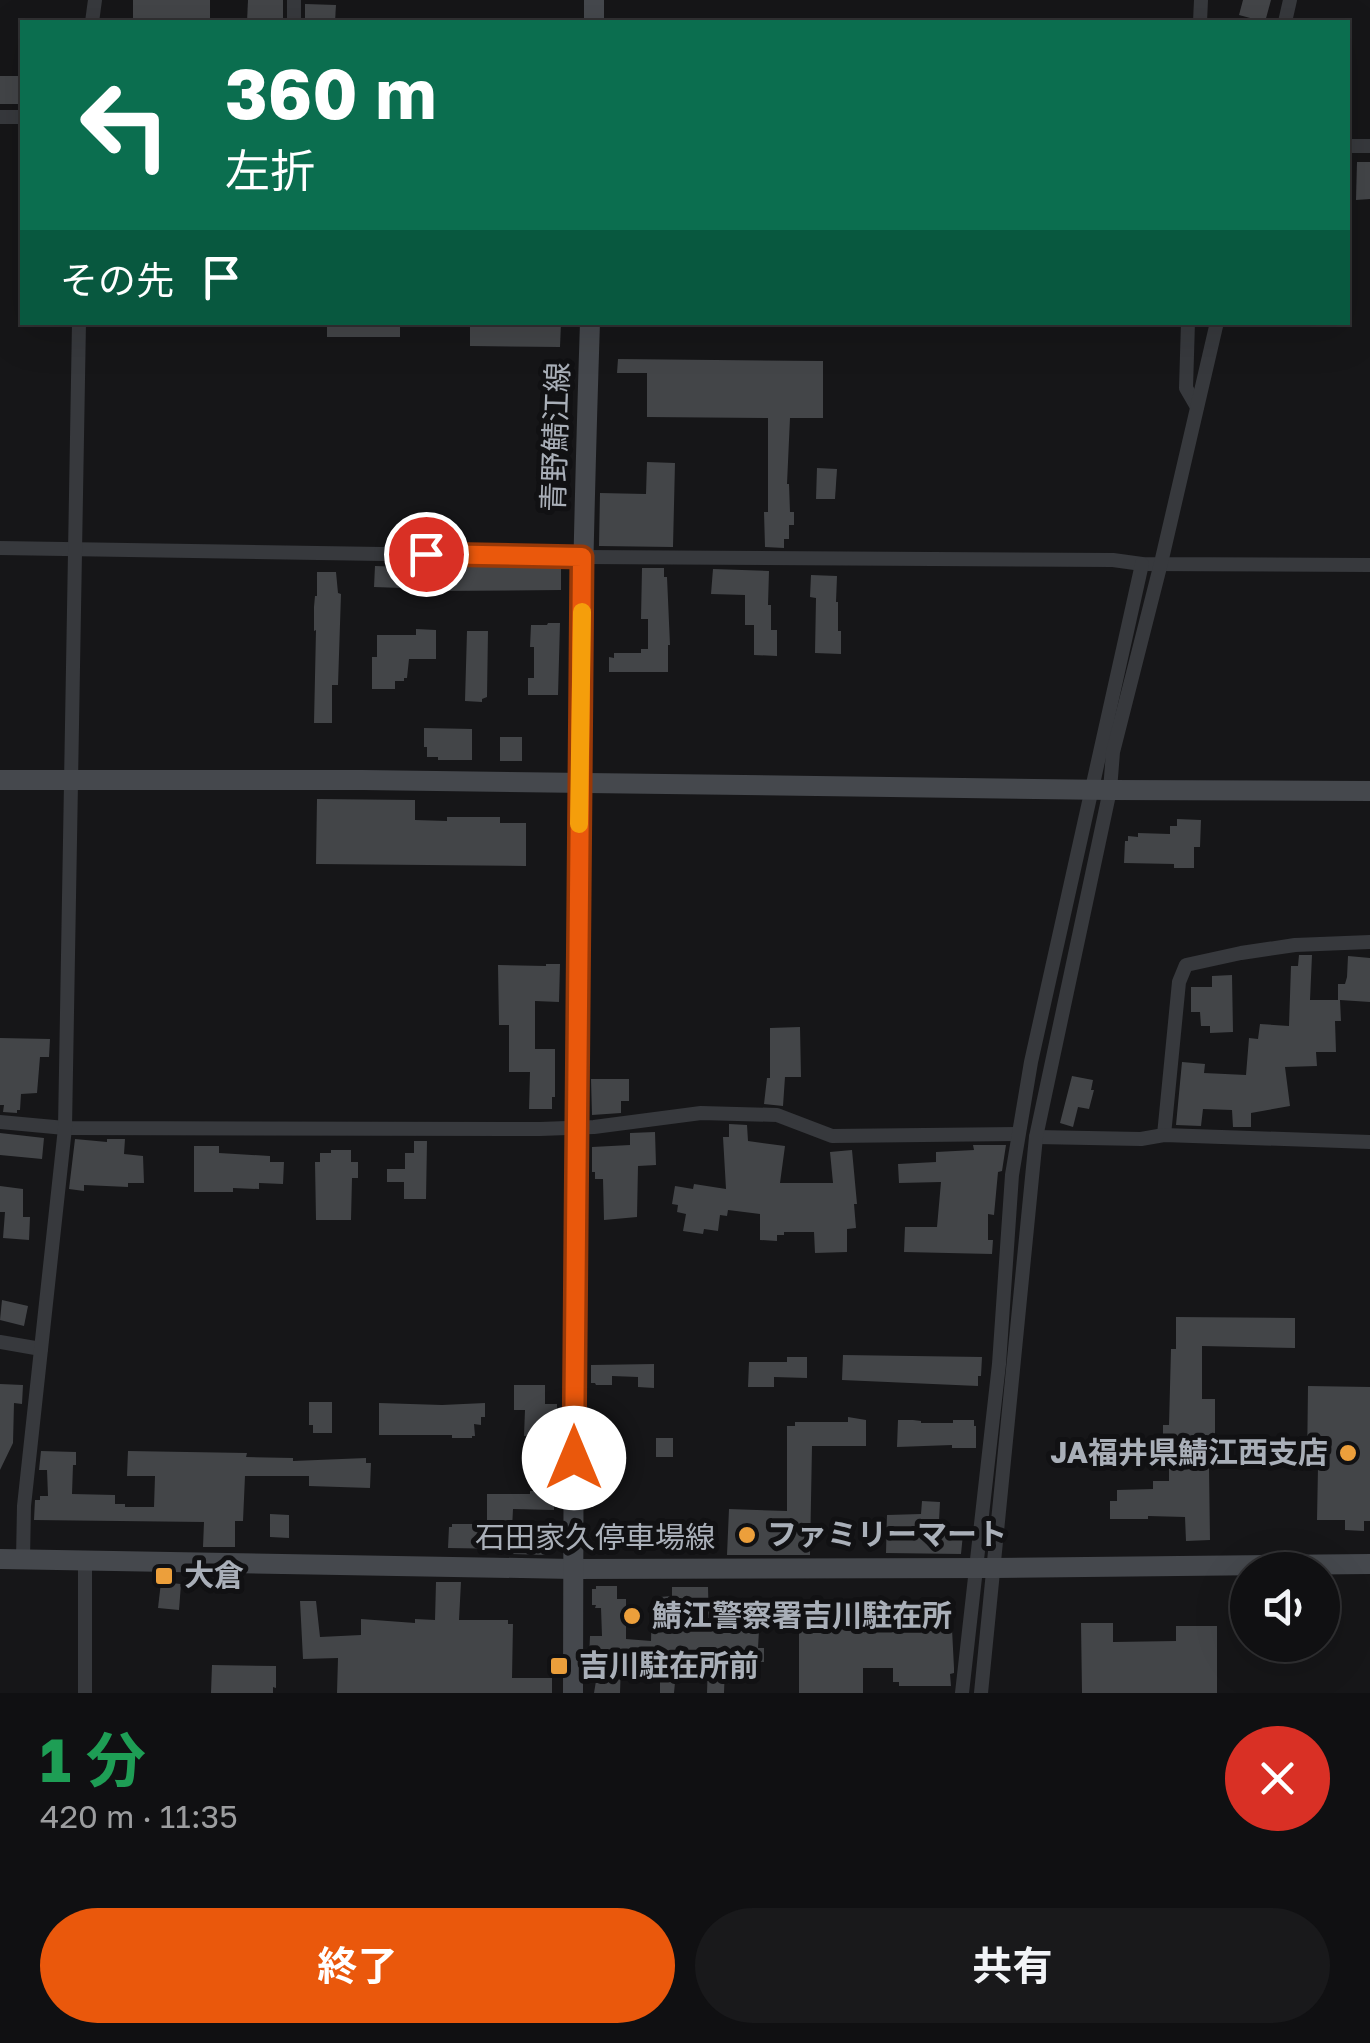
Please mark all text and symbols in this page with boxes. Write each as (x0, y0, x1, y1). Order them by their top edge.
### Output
text: 360 m (225, 50, 436, 134)
icon: left (60, 60, 190, 190)
text: 左折 (225, 143, 315, 197)
icon: arrive (194, 250, 249, 305)
text: その先 (60, 257, 174, 302)
street label: 青野鯖江線 (534, 361, 576, 513)
pin (384, 512, 469, 597)
icon: arrive (399, 527, 454, 582)
position arrow (522, 1406, 626, 1510)
place label: JA福井県鯖江西支店 (1050, 1434, 1328, 1470)
marker: JA福井県鯖江西支店 (1337, 1442, 1359, 1464)
place label: ファミリーマート (767, 1516, 1007, 1552)
street label: 石田家久停車場線 (475, 1519, 715, 1555)
marker: ファミリーマート (736, 1524, 758, 1546)
map controls (1230, 1552, 1340, 1662)
button: sound (1230, 1552, 1340, 1662)
place label: 大倉 (184, 1557, 244, 1593)
marker: 大倉 (153, 1565, 175, 1587)
place label: 鯖江警察署吉川駐在所 (652, 1597, 952, 1633)
marker: 鯖江警察署吉川駐在所 (621, 1605, 643, 1627)
place label: 吉川駐在所前 (579, 1647, 759, 1683)
marker: 吉川駐在所前 (548, 1655, 570, 1677)
text: 1 分 (40, 1723, 146, 1795)
button: close (1225, 1726, 1330, 1831)
text: 420 m · 11:35 (40, 1797, 238, 1835)
button: 終了 (40, 1908, 675, 2023)
button: 共有 (695, 1908, 1330, 2023)

